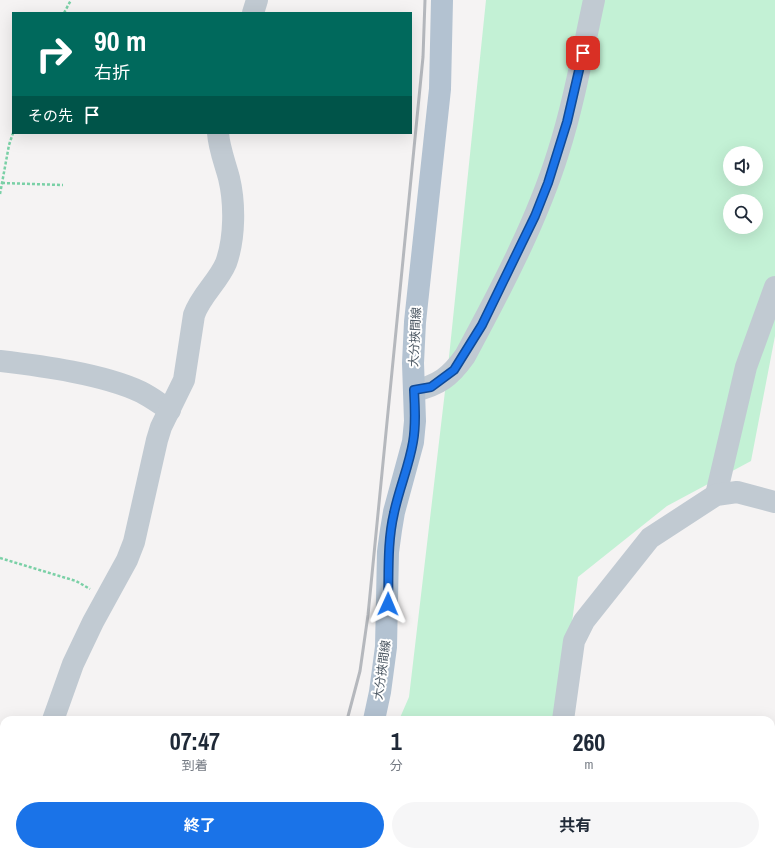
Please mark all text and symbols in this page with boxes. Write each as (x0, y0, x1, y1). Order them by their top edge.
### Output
text: 90 m (94, 22, 146, 60)
icon: right (28, 28, 80, 80)
pin (566, 36, 600, 70)
icon: arrive (572, 42, 594, 64)
text: 右折 (94, 60, 130, 85)
icon: arrive (81, 104, 103, 126)
text: その先 (28, 105, 73, 126)
map controls (723, 146, 763, 234)
button: sound (723, 146, 763, 186)
button: search (723, 194, 763, 234)
street label: 大分挾間線 (405, 307, 425, 367)
position arrow (367, 583, 409, 625)
street label: 大分挾間線 (370, 639, 394, 701)
text: 07:47 (170, 725, 220, 757)
text: 1 (391, 725, 402, 757)
text: 260 (572, 726, 605, 758)
text: m (584, 756, 593, 773)
text: 到着 (182, 757, 208, 774)
text: 分 (390, 757, 403, 774)
button: 終了 (16, 802, 384, 848)
button: 共有 (392, 802, 759, 848)

